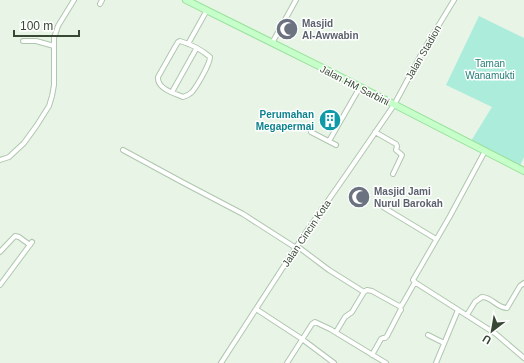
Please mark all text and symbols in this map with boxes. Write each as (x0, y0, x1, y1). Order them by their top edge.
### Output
scale bar (14, 12, 79, 38)
mosque icon: Masjid Al-Awwabin (274, 16, 300, 42)
place label: Masjid Al-Awwabin (302, 18, 358, 41)
text: 100 m (20, 19, 53, 33)
street label: Jalan Stadion (404, 23, 443, 81)
park label: Taman Wanamukti (465, 58, 515, 81)
street label: Jalan HM Sarbini (318, 63, 391, 108)
building icon: Perumahan Megapermai (317, 107, 343, 133)
place label: Perumahan Megapermai (256, 109, 314, 132)
mosque icon: Masjid Jami Nurul Barokah (346, 184, 372, 210)
place label: Masjid Jami Nurul Barokah (374, 186, 443, 209)
street label: Jalan Cincin Kota (280, 198, 333, 269)
north arrow (472, 311, 512, 351)
text: U (480, 332, 493, 347)

